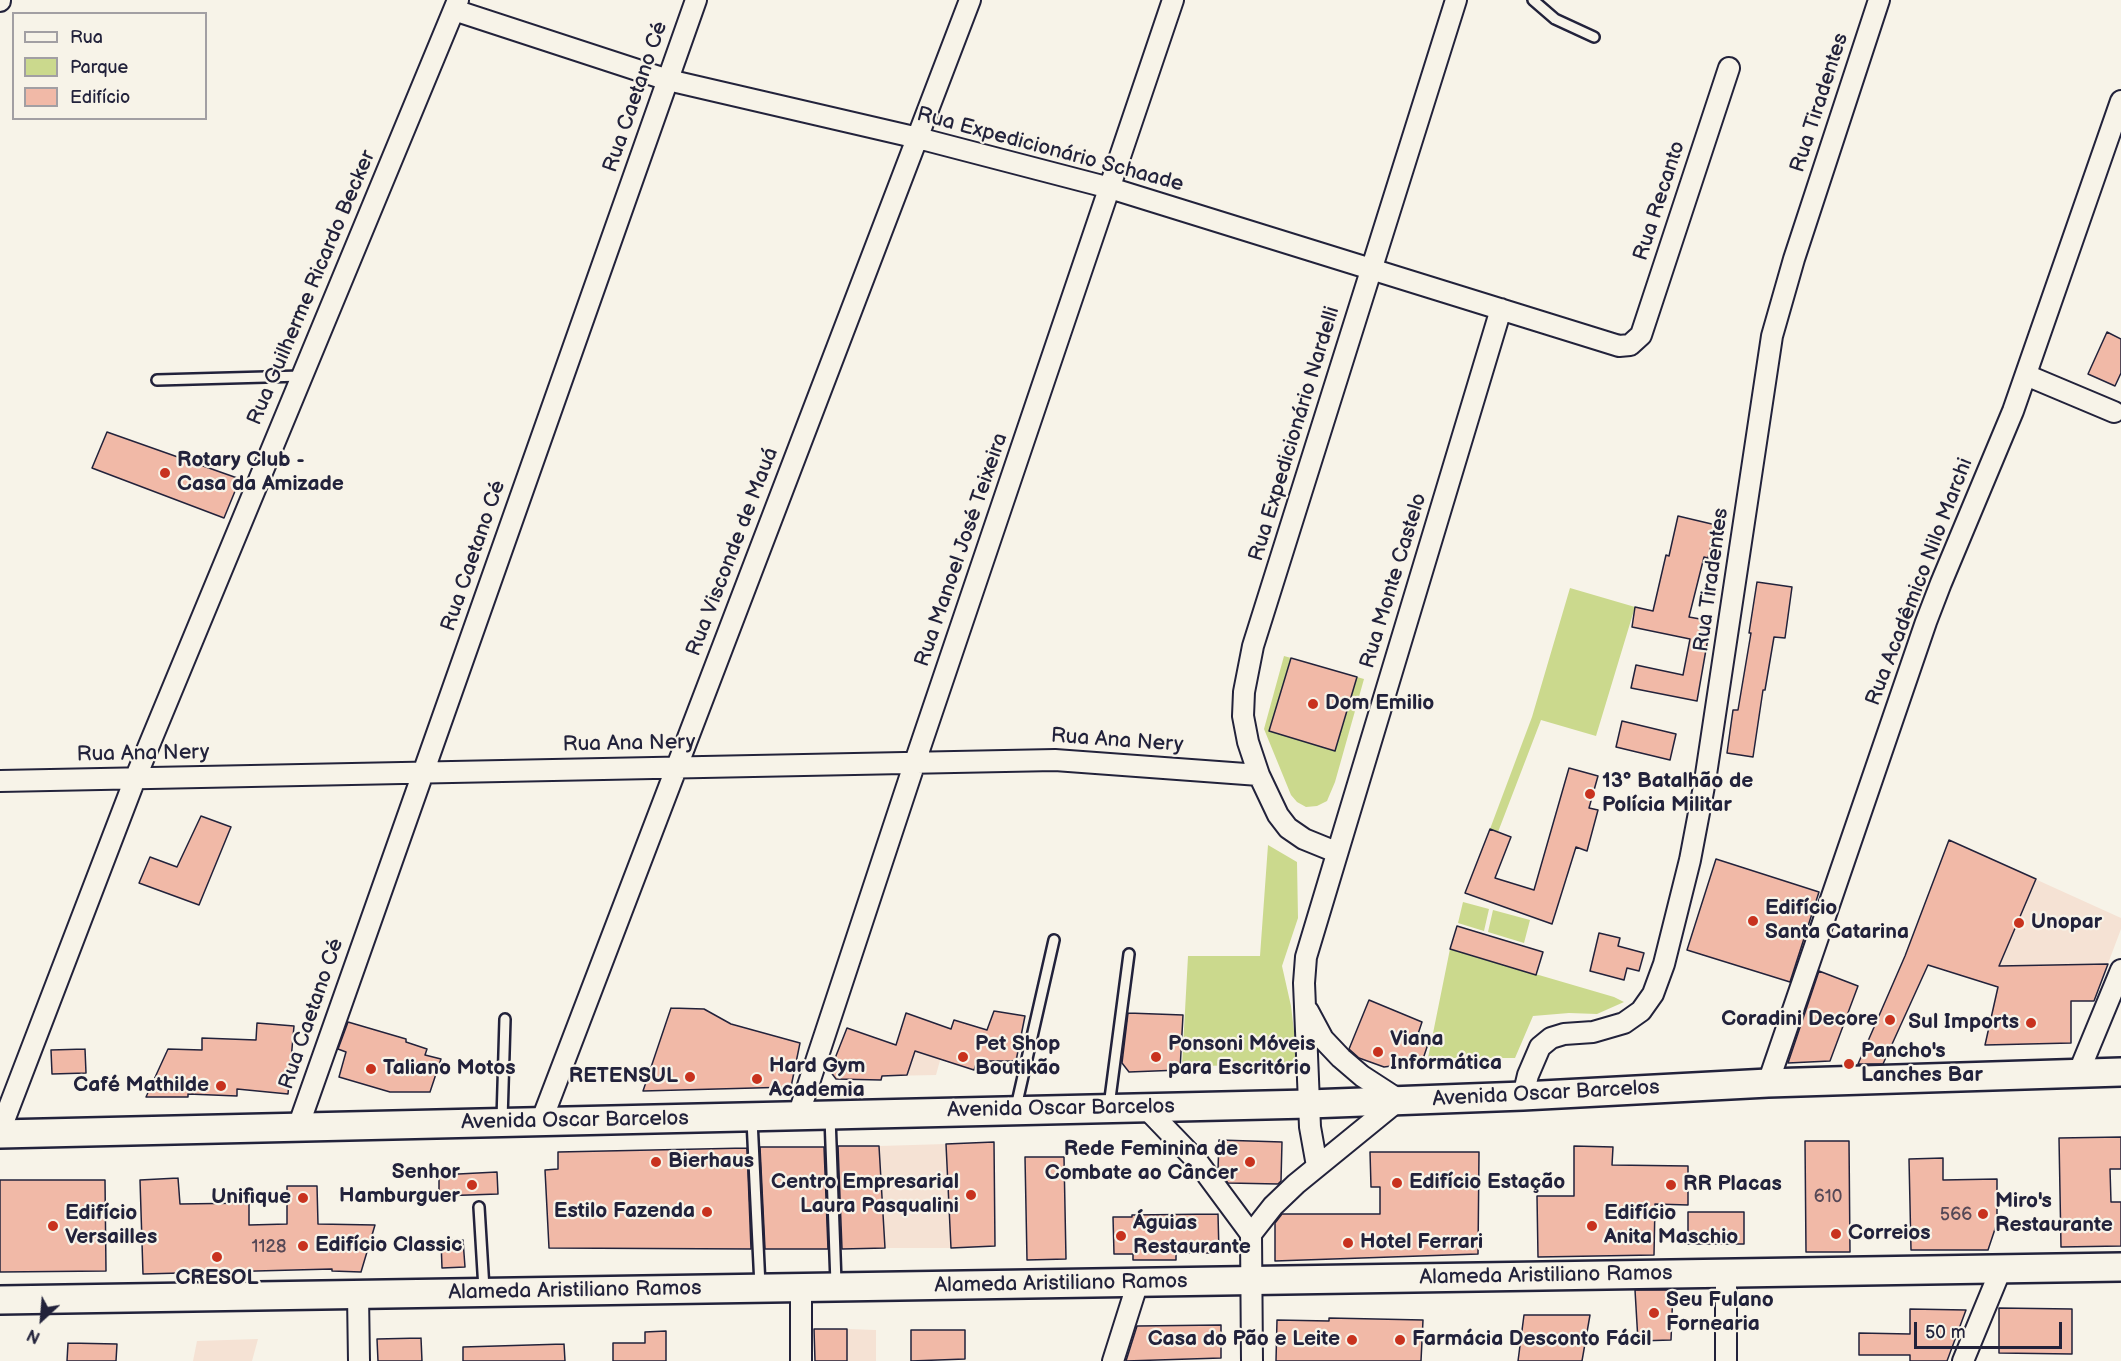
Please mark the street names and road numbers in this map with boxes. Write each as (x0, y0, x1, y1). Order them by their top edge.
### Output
street label: Rua Caetano Cé (598, 18, 674, 176)
street label: Rua Tiradentes (1786, 30, 1854, 176)
street label: Rua Expedicionário Schaade (914, 102, 1186, 198)
street label: Rua Recanto (1629, 138, 1691, 264)
street label: Rua Guilherme Ricardo Becker (243, 147, 381, 429)
street label: Rua Expedicionário Nardelli (1244, 304, 1346, 564)
street label: Rua Manoel José Teixeira (910, 430, 1014, 670)
street label: Rua Visconde de Mauá (682, 444, 784, 660)
street label: Rua Acadêmico Nilo Marchi (1861, 455, 1979, 709)
street label: Rua Caetano Cé (436, 477, 512, 635)
street label: Rua Monte Castelo (1355, 490, 1433, 672)
street label: Rua Tiradentes (1689, 506, 1735, 654)
street label: Rua Ana Nery (1050, 724, 1184, 758)
street label: Rua Ana Nery (562, 730, 696, 758)
street label: Rua Ana Nery (76, 740, 210, 768)
street label: Rua Caetano Cé (274, 935, 350, 1093)
street label: Avenida Oscar Barcelos (1432, 1075, 1660, 1113)
street label: Avenida Oscar Barcelos (947, 1094, 1175, 1124)
street label: Avenida Oscar Barcelos (461, 1106, 689, 1136)
street label: Alameda Aristiliano Ramos (1419, 1261, 1673, 1291)
street label: Alameda Aristiliano Ramos (934, 1269, 1188, 1299)
street label: Alameda Aristiliano Ramos (448, 1276, 702, 1306)

